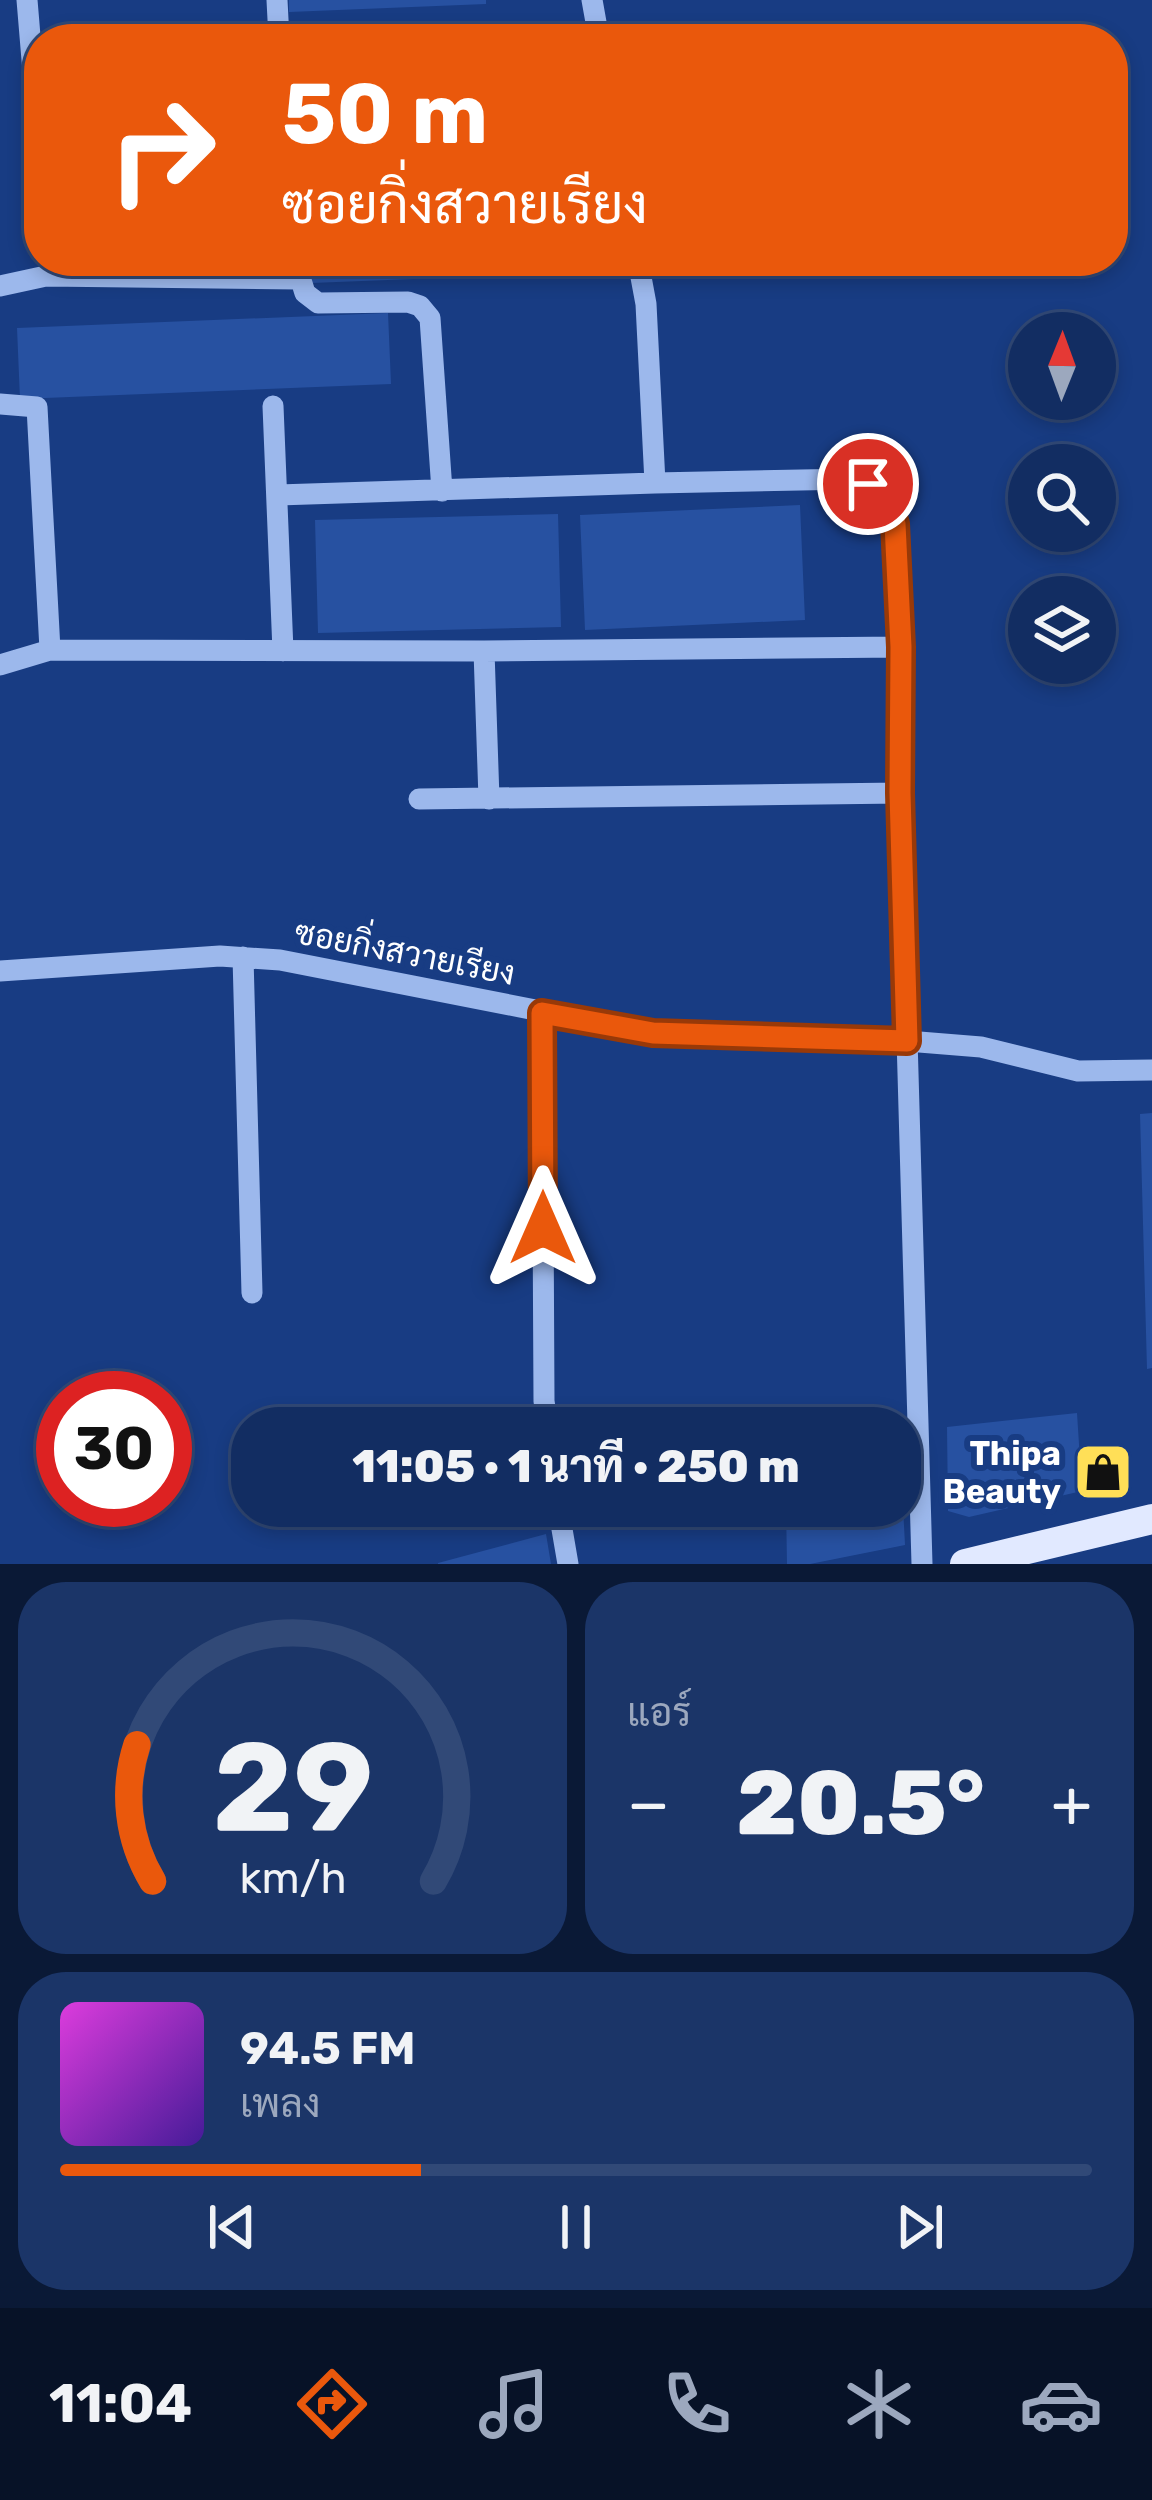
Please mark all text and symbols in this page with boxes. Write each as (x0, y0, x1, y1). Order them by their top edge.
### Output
text: 50 m (282, 64, 488, 164)
icon: right (84, 72, 240, 228)
text: ซอยกิ่งสวายเรียง (282, 173, 648, 237)
north arrow (1008, 312, 1116, 420)
map controls (1008, 312, 1116, 684)
pin (817, 433, 919, 535)
button: search (1008, 444, 1116, 552)
icon: arrive (835, 451, 901, 517)
button: layers (1008, 576, 1116, 684)
street label: ซอยกิ่งสวายเรียง (291, 904, 520, 993)
position arrow (480, 1165, 606, 1291)
speed limit sign: 30 (36, 1371, 192, 1527)
place label: Thipa Beauty (942, 1434, 1061, 1511)
text: 11:05 · 1 นาที · 250 m (352, 1440, 800, 1493)
shop icon: Thipa Beauty (1072, 1441, 1134, 1503)
text: แอร์ (627, 1690, 691, 1736)
text: 29 (212, 1713, 373, 1861)
text: 20.5° (736, 1750, 985, 1857)
text: − (627, 1764, 670, 1843)
text: + (1051, 1764, 1092, 1843)
text: km/h (239, 1853, 346, 1904)
text: 94.5 FM (240, 2022, 415, 2075)
text: เพลง (240, 2081, 321, 2127)
icon: previous (199, 2194, 265, 2260)
icon: pause (543, 2194, 609, 2260)
icon: next (887, 2194, 953, 2260)
icon: directions (290, 2362, 374, 2446)
icon: music (472, 2362, 556, 2446)
icon: phone (655, 2362, 739, 2446)
icon: climate (837, 2362, 921, 2446)
icon: car (1019, 2362, 1103, 2446)
text: 11:04 (49, 2372, 192, 2436)

